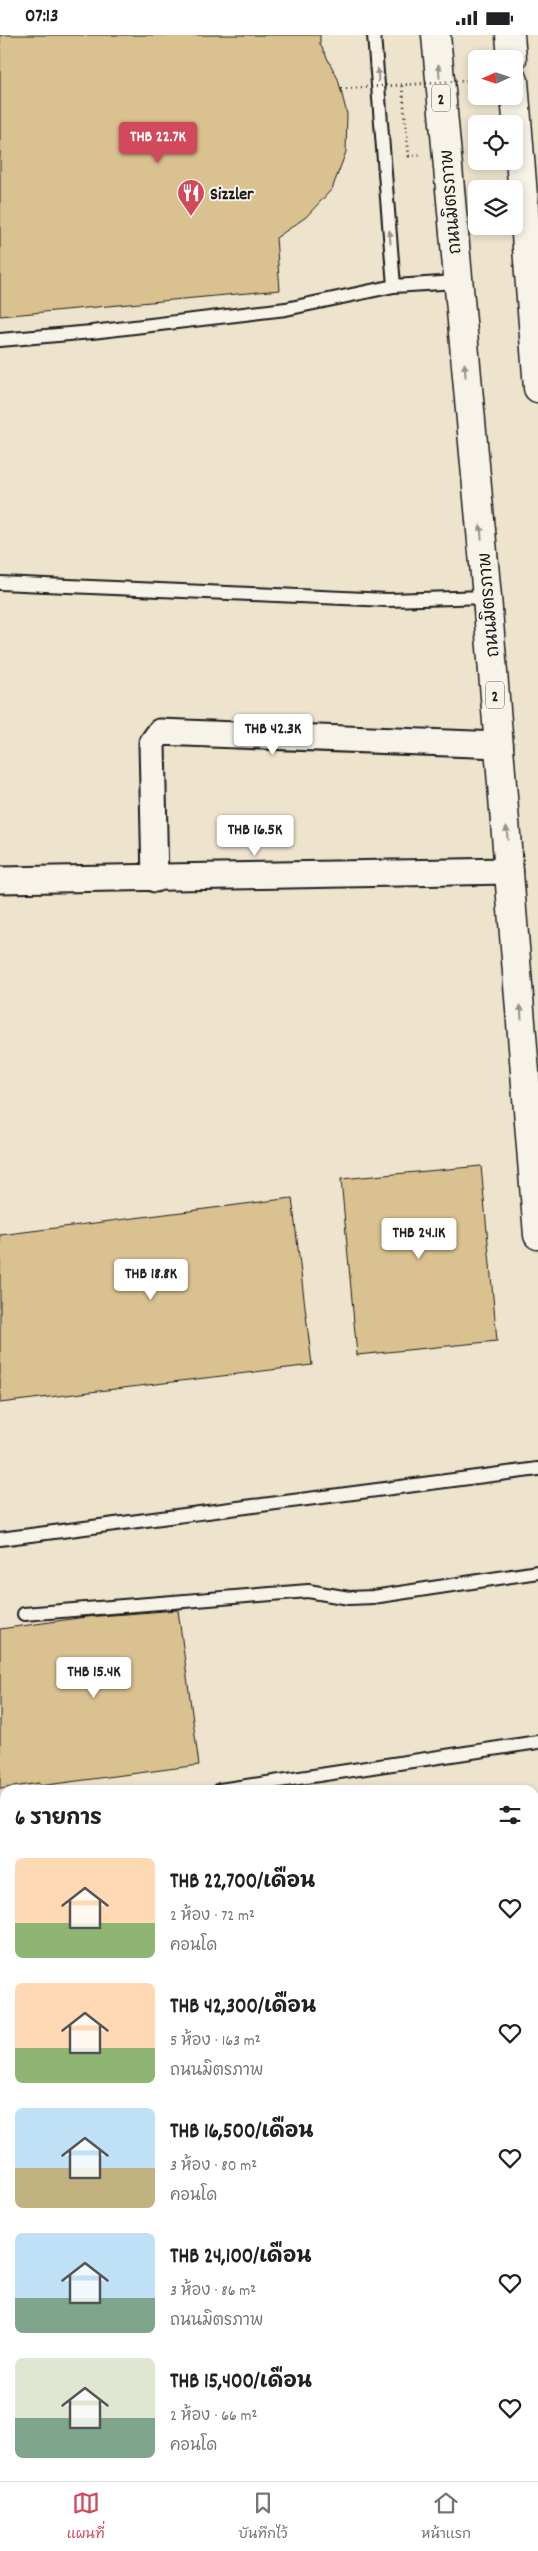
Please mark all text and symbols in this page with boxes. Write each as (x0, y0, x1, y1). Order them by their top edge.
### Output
text: 07:13 (25, 4, 58, 31)
north arrow (468, 50, 522, 105)
map controls (468, 50, 523, 235)
one-way arrow (435, 62, 443, 78)
one-way arrow (373, 67, 381, 83)
road number: 2 (432, 84, 450, 111)
button: locate (468, 115, 523, 170)
pin: THB 22.7K (101, 121, 215, 164)
text: THB 22.7K (130, 126, 186, 149)
street label: ถนนมิตรภาพ (434, 148, 470, 255)
restaurant icon: Sizzler (176, 178, 206, 217)
button: layers (468, 180, 523, 235)
place label: Sizzler (210, 183, 254, 208)
one-way arrow (386, 229, 394, 245)
one-way arrow (461, 361, 469, 377)
one-way arrow (477, 523, 485, 539)
street label: ถนนมิตรภาพ (472, 551, 508, 658)
road number: 2 (486, 681, 504, 709)
pin: THB 42.3K (216, 713, 330, 756)
text: THB 42.3K (245, 718, 301, 741)
pin: THB 16.5K (198, 815, 312, 857)
text: THB 16.5K (228, 819, 282, 842)
one-way arrow (503, 825, 511, 841)
one-way arrow (517, 1004, 525, 1020)
pin: THB 24.1K (362, 1217, 476, 1260)
text: THB 24.1K (392, 1222, 446, 1245)
pin: THB 18.8K (94, 1259, 208, 1301)
text: THB 18.8K (125, 1263, 177, 1286)
pin: THB 15.4K (37, 1657, 151, 1699)
text: THB 15.4K (67, 1661, 121, 1684)
icon: filters (496, 1801, 524, 1829)
text: 6 รายการ (15, 1805, 102, 1835)
text: THB 22,700/เดือน (170, 1868, 315, 1898)
icon: home (55, 1878, 115, 1938)
icon: heart (496, 1894, 524, 1922)
text: 2 ห้อง · 72 m² (170, 1905, 255, 1928)
text: คอนโด (170, 1935, 217, 1958)
text: THB 42,300/เดือน (170, 1993, 316, 2023)
icon: home (55, 2003, 115, 2063)
icon: heart (496, 2019, 524, 2047)
text: 5 ห้อง · 163 m² (170, 2030, 261, 2053)
text: ถนนมิตรภาพ (170, 2060, 263, 2083)
text: THB 16,500/เดือน (170, 2118, 314, 2148)
icon: home (55, 2128, 115, 2188)
icon: heart (496, 2144, 524, 2172)
text: 3 ห้อง · 80 m² (170, 2155, 257, 2178)
text: คอนโด (170, 2185, 217, 2208)
text: THB 24,100/เดือน (170, 2243, 311, 2273)
icon: home (55, 2253, 115, 2313)
icon: heart (496, 2269, 524, 2297)
text: 3 ห้อง · 86 m² (170, 2280, 256, 2303)
text: ถนนมิตรภาพ (170, 2310, 263, 2333)
text: THB 15,400/เดือน (170, 2368, 312, 2398)
icon: home (55, 2378, 115, 2438)
icon: heart (496, 2394, 524, 2422)
text: 2 ห้อง · 66 m² (170, 2405, 257, 2428)
text: คอนโด (170, 2435, 217, 2458)
tab: แผนที่ (67, 2489, 105, 2545)
tab: บันทึกไว้ (238, 2489, 288, 2545)
tab: หน้าแรก (421, 2489, 471, 2545)

